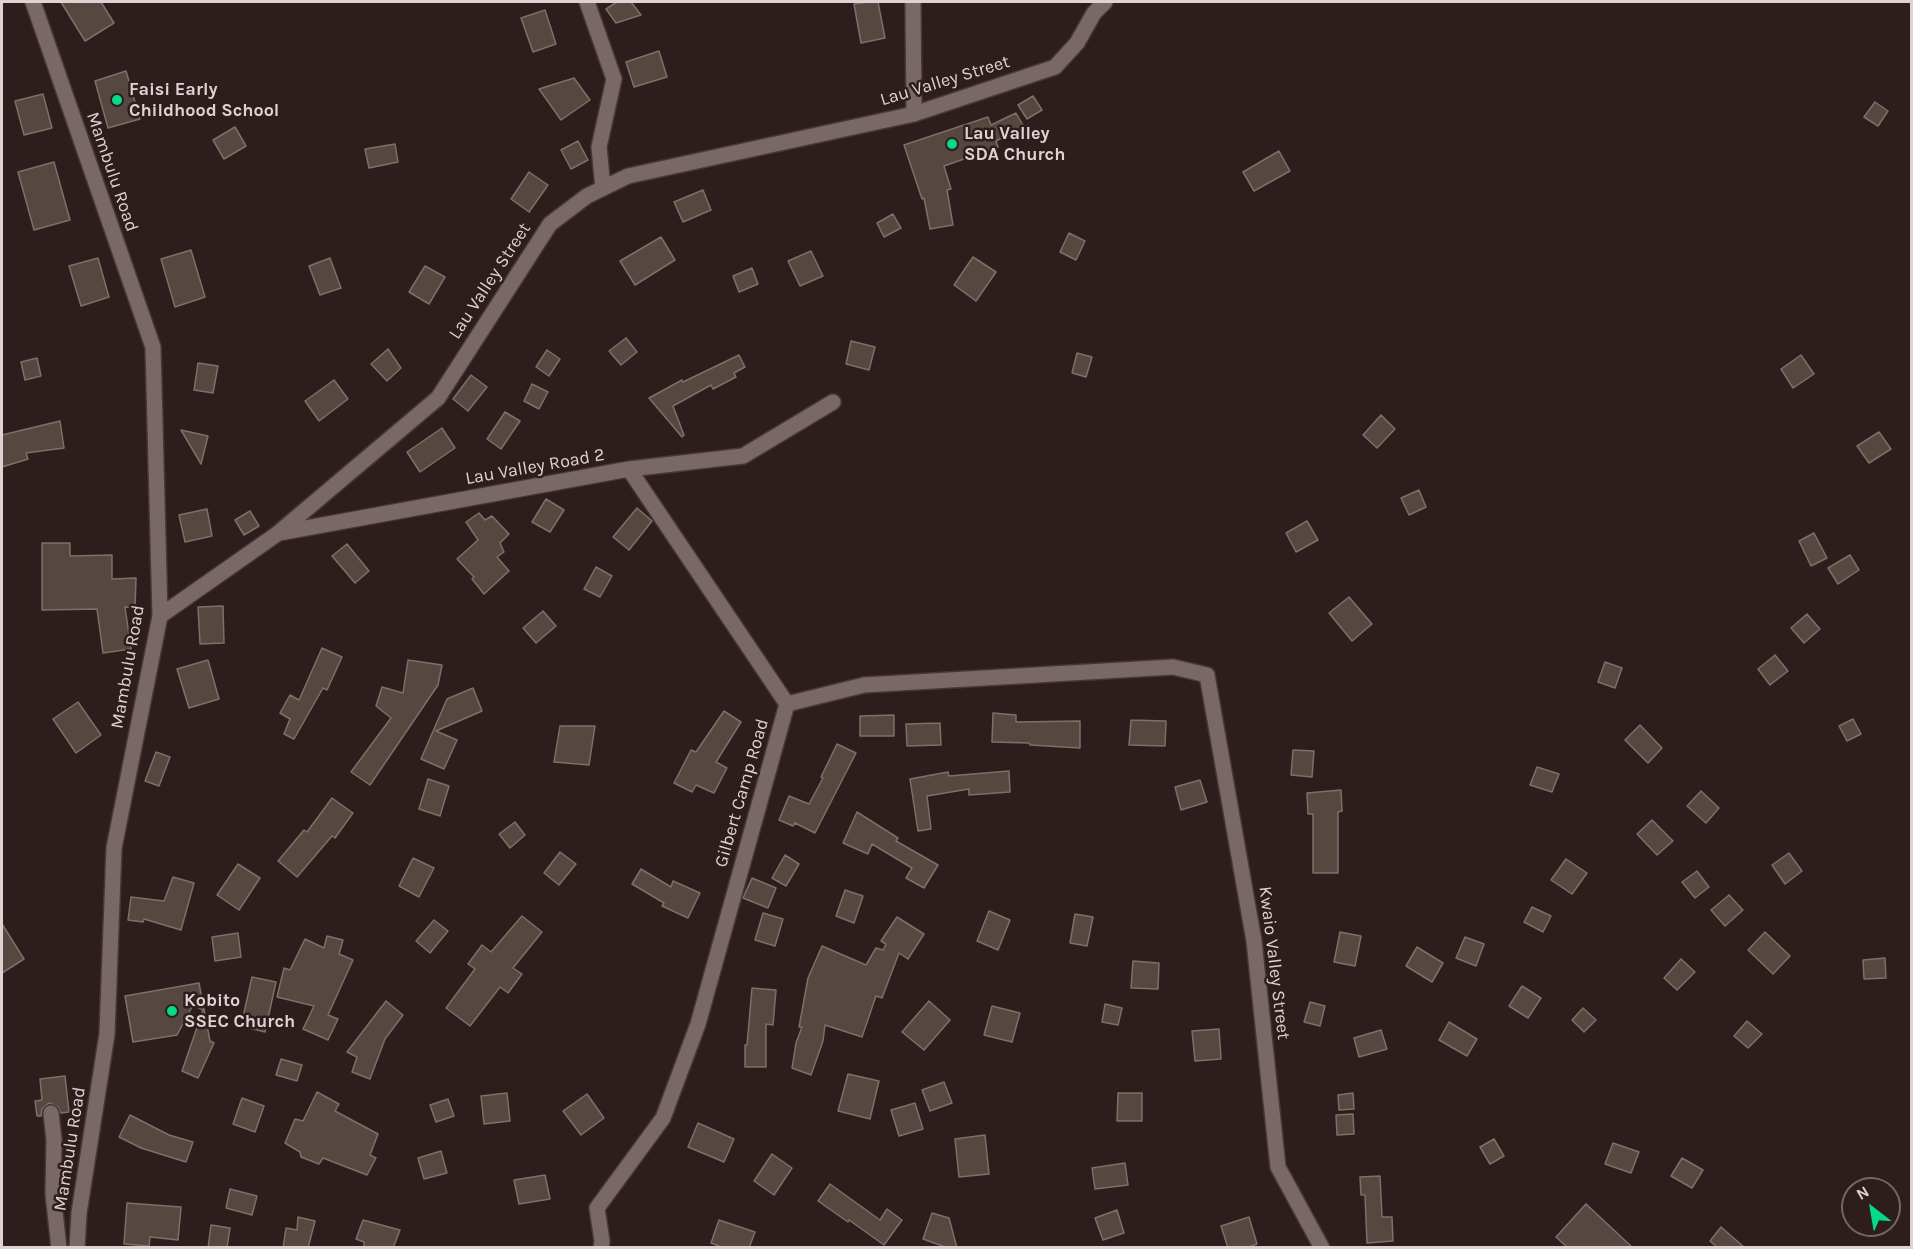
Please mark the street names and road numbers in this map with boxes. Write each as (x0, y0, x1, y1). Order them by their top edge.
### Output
street label: Lau Valley Street (878, 51, 1012, 111)
street label: Mambulu Road (81, 109, 143, 235)
street label: Lau Valley Street (444, 219, 536, 343)
street label: Lau Valley Road 2 (464, 444, 606, 490)
street label: Mambulu Road (106, 603, 150, 731)
street label: Gilbert Camp Road (710, 716, 774, 870)
street label: Kwaio Valley Street (1254, 885, 1294, 1041)
street label: Mambulu Road (50, 1085, 90, 1213)

